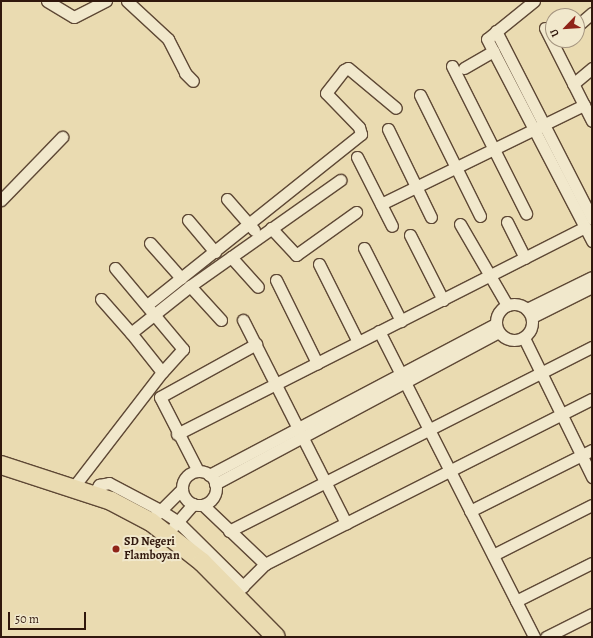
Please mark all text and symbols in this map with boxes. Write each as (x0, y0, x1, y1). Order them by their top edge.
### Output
north arrow (545, 8, 585, 48)
text: U (546, 26, 563, 39)
place label: SD Negeri Flamboyan (124, 535, 180, 563)
marker: SD Negeri Flamboyan (111, 544, 121, 554)
scale bar (10, 604, 88, 630)
text: 50 m (15, 611, 39, 627)

